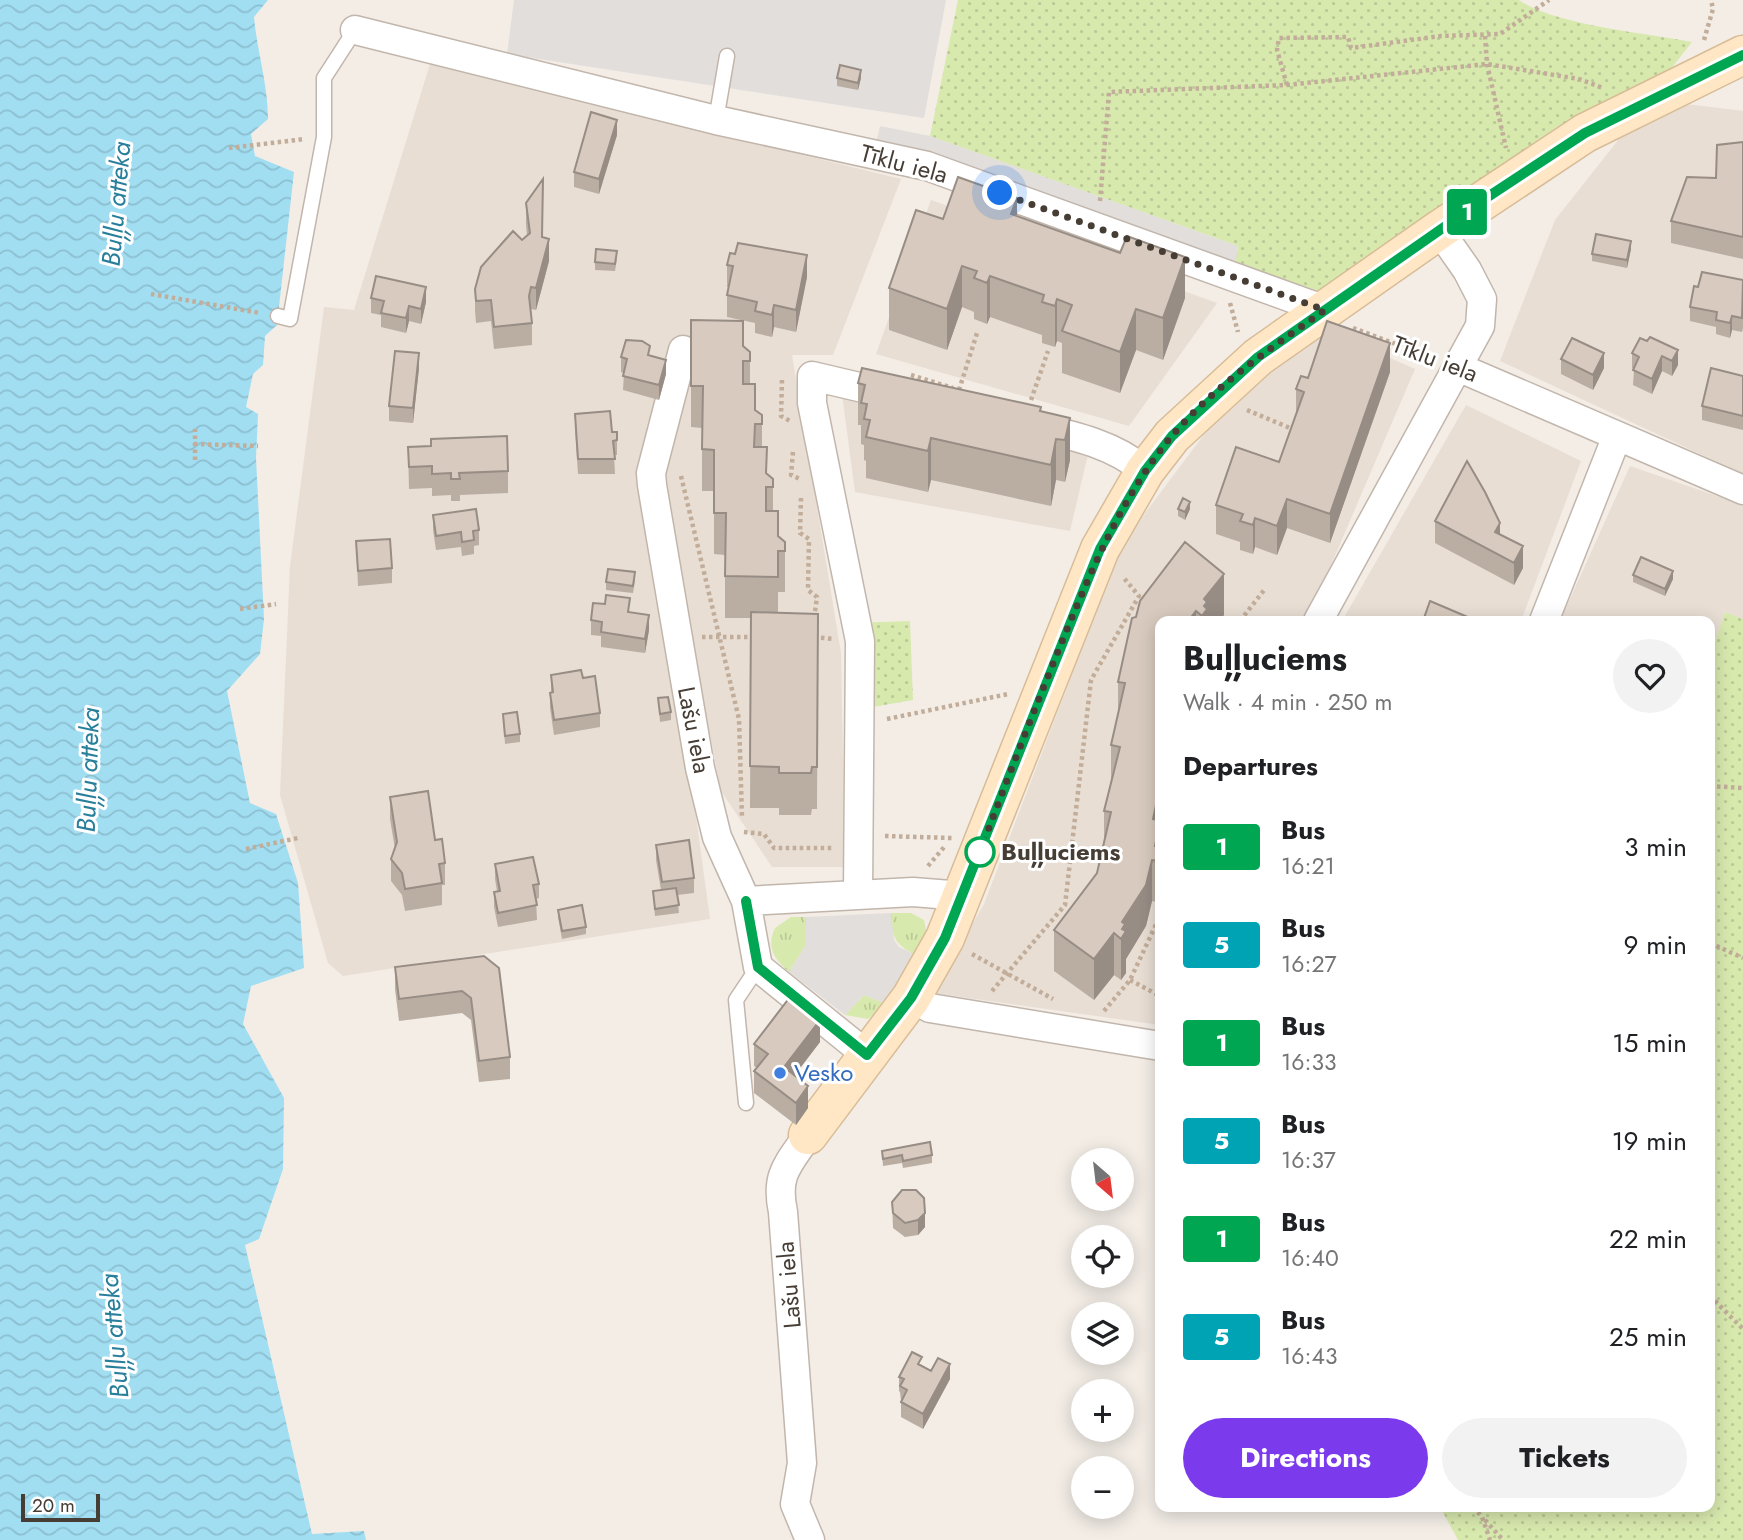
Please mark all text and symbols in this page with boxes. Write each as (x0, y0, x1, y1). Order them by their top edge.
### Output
street label: Tīklu iela (857, 135, 952, 192)
water label: Buļļu atteka (92, 139, 140, 268)
your location (982, 175, 1017, 210)
line badge: 1 (1444, 189, 1490, 235)
text: 1 (1461, 194, 1473, 229)
street label: Tīklu iela (1387, 326, 1483, 391)
text: Buļļuciems (1183, 635, 1347, 682)
button: heart (1613, 639, 1687, 713)
street label: Lašu iela (669, 684, 720, 776)
text: Walk · 4 min · 250 m (1183, 685, 1392, 719)
water label: Buļļu atteka (67, 706, 109, 833)
text: Departures (1183, 747, 1318, 785)
text: Bus (1281, 811, 1325, 849)
text: 3 min (1624, 828, 1687, 866)
text: 1 (1215, 829, 1228, 864)
place label: Buļļuciems (1001, 834, 1120, 869)
marker: Buļļuciems (965, 837, 995, 867)
text: 16:21 (1281, 849, 1335, 883)
text: Bus (1281, 909, 1325, 947)
text: 9 min (1624, 926, 1687, 964)
text: 5 (1214, 927, 1229, 962)
text: 16:27 (1281, 947, 1337, 981)
text: Bus (1281, 1007, 1325, 1045)
text: 15 min (1612, 1024, 1687, 1062)
text: 1 (1215, 1025, 1228, 1060)
text: 16:33 (1281, 1045, 1337, 1079)
place label: Vesko (794, 1055, 853, 1090)
marker: Vesko (772, 1065, 788, 1081)
text: Bus (1281, 1105, 1325, 1143)
text: 19 min (1612, 1122, 1687, 1160)
text: 5 (1214, 1123, 1229, 1158)
text: 16:37 (1281, 1143, 1336, 1177)
north arrow (1071, 1148, 1134, 1211)
map controls (1071, 1148, 1134, 1519)
text: Bus (1281, 1203, 1325, 1241)
text: 22 min (1609, 1220, 1687, 1258)
text: 1 (1215, 1221, 1228, 1256)
button: locate (1071, 1225, 1134, 1288)
street label: Lašu iela (767, 1240, 810, 1330)
text: 16:40 (1281, 1241, 1339, 1275)
water label: Buļļu atteka (90, 1271, 138, 1400)
text: Bus (1281, 1301, 1325, 1339)
button: layers (1071, 1302, 1134, 1365)
text: 25 min (1609, 1318, 1687, 1356)
text: 5 (1214, 1319, 1229, 1354)
text: 16:43 (1281, 1339, 1337, 1373)
button: + (1071, 1379, 1134, 1442)
button: Directions (1183, 1418, 1428, 1498)
button: Tickets (1442, 1418, 1687, 1498)
button: − (1071, 1456, 1134, 1519)
scale bar (21, 1491, 100, 1523)
text: 20 m (32, 1492, 75, 1519)

